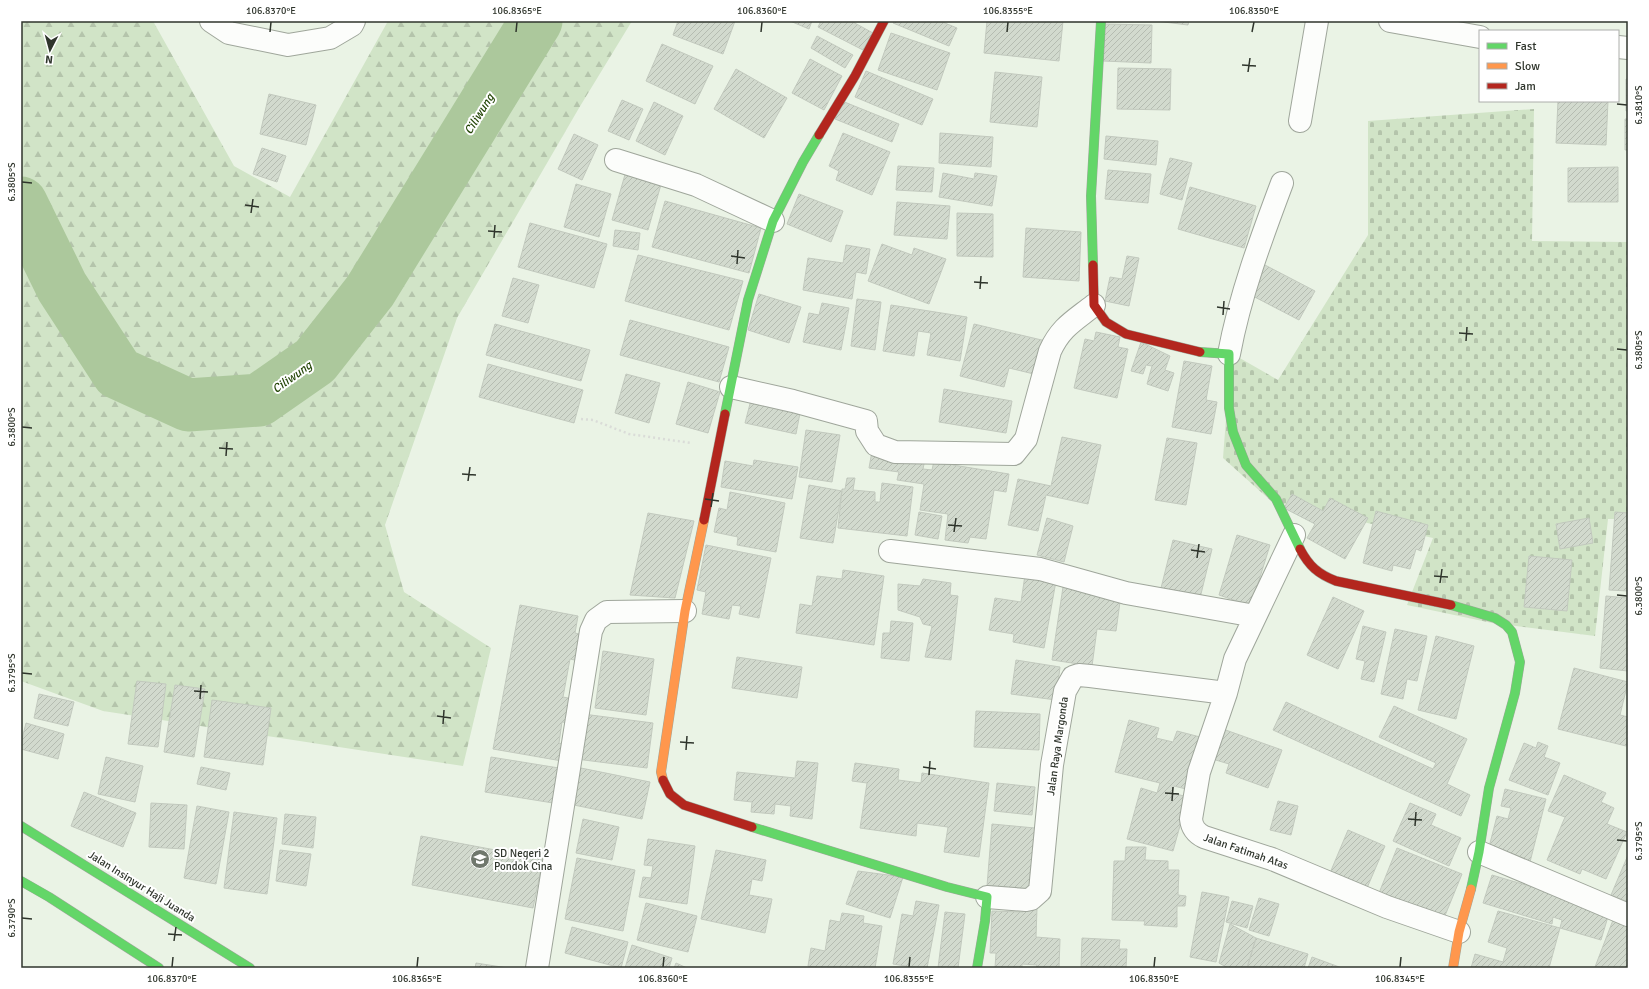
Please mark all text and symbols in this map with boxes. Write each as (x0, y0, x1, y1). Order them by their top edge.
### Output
text: 106.8370°E (246, 5, 296, 17)
text: 106.8365°E (492, 5, 542, 17)
text: 106.8360°E (737, 5, 787, 17)
text: 106.8355°E (983, 5, 1033, 17)
text: 106.8350°E (1229, 5, 1279, 17)
north arrow (30, 30, 70, 70)
legend (1479, 30, 1619, 102)
text: Fast (1515, 39, 1536, 54)
text: N (45, 53, 53, 66)
text: Slow (1515, 59, 1540, 74)
text: Jam (1515, 79, 1536, 94)
text: 6.3810°S (1633, 85, 1645, 124)
water label: Ciliwung (461, 90, 499, 137)
text: 6.3805°S (6, 162, 18, 201)
text: 6.3805°S (1633, 330, 1645, 369)
water label: Ciliwung (270, 357, 316, 397)
text: 6.3800°S (6, 407, 18, 446)
text: 6.3800°S (1633, 576, 1645, 615)
text: 6.3795°S (6, 653, 18, 692)
street label: Jalan Raya Margonda (1044, 695, 1071, 796)
text: 6.3795°S (1633, 821, 1645, 860)
street label: Jalan Fatimah Atas (1202, 831, 1290, 872)
place label: SD Negeri 2 Pondok Cina (494, 847, 553, 873)
street label: Jalan Insinyur Haji Juanda (86, 848, 198, 925)
school or university icon: SD Negeri 2 Pondok Cina (469, 848, 491, 870)
text: 6.3790°S (6, 898, 18, 937)
text: 106.8370°E (147, 973, 197, 985)
text: 106.8365°E (392, 973, 442, 985)
text: 106.8360°E (638, 973, 688, 985)
text: 106.8355°E (884, 973, 934, 985)
text: 106.8350°E (1129, 973, 1179, 985)
text: 106.8345°E (1375, 973, 1425, 985)

